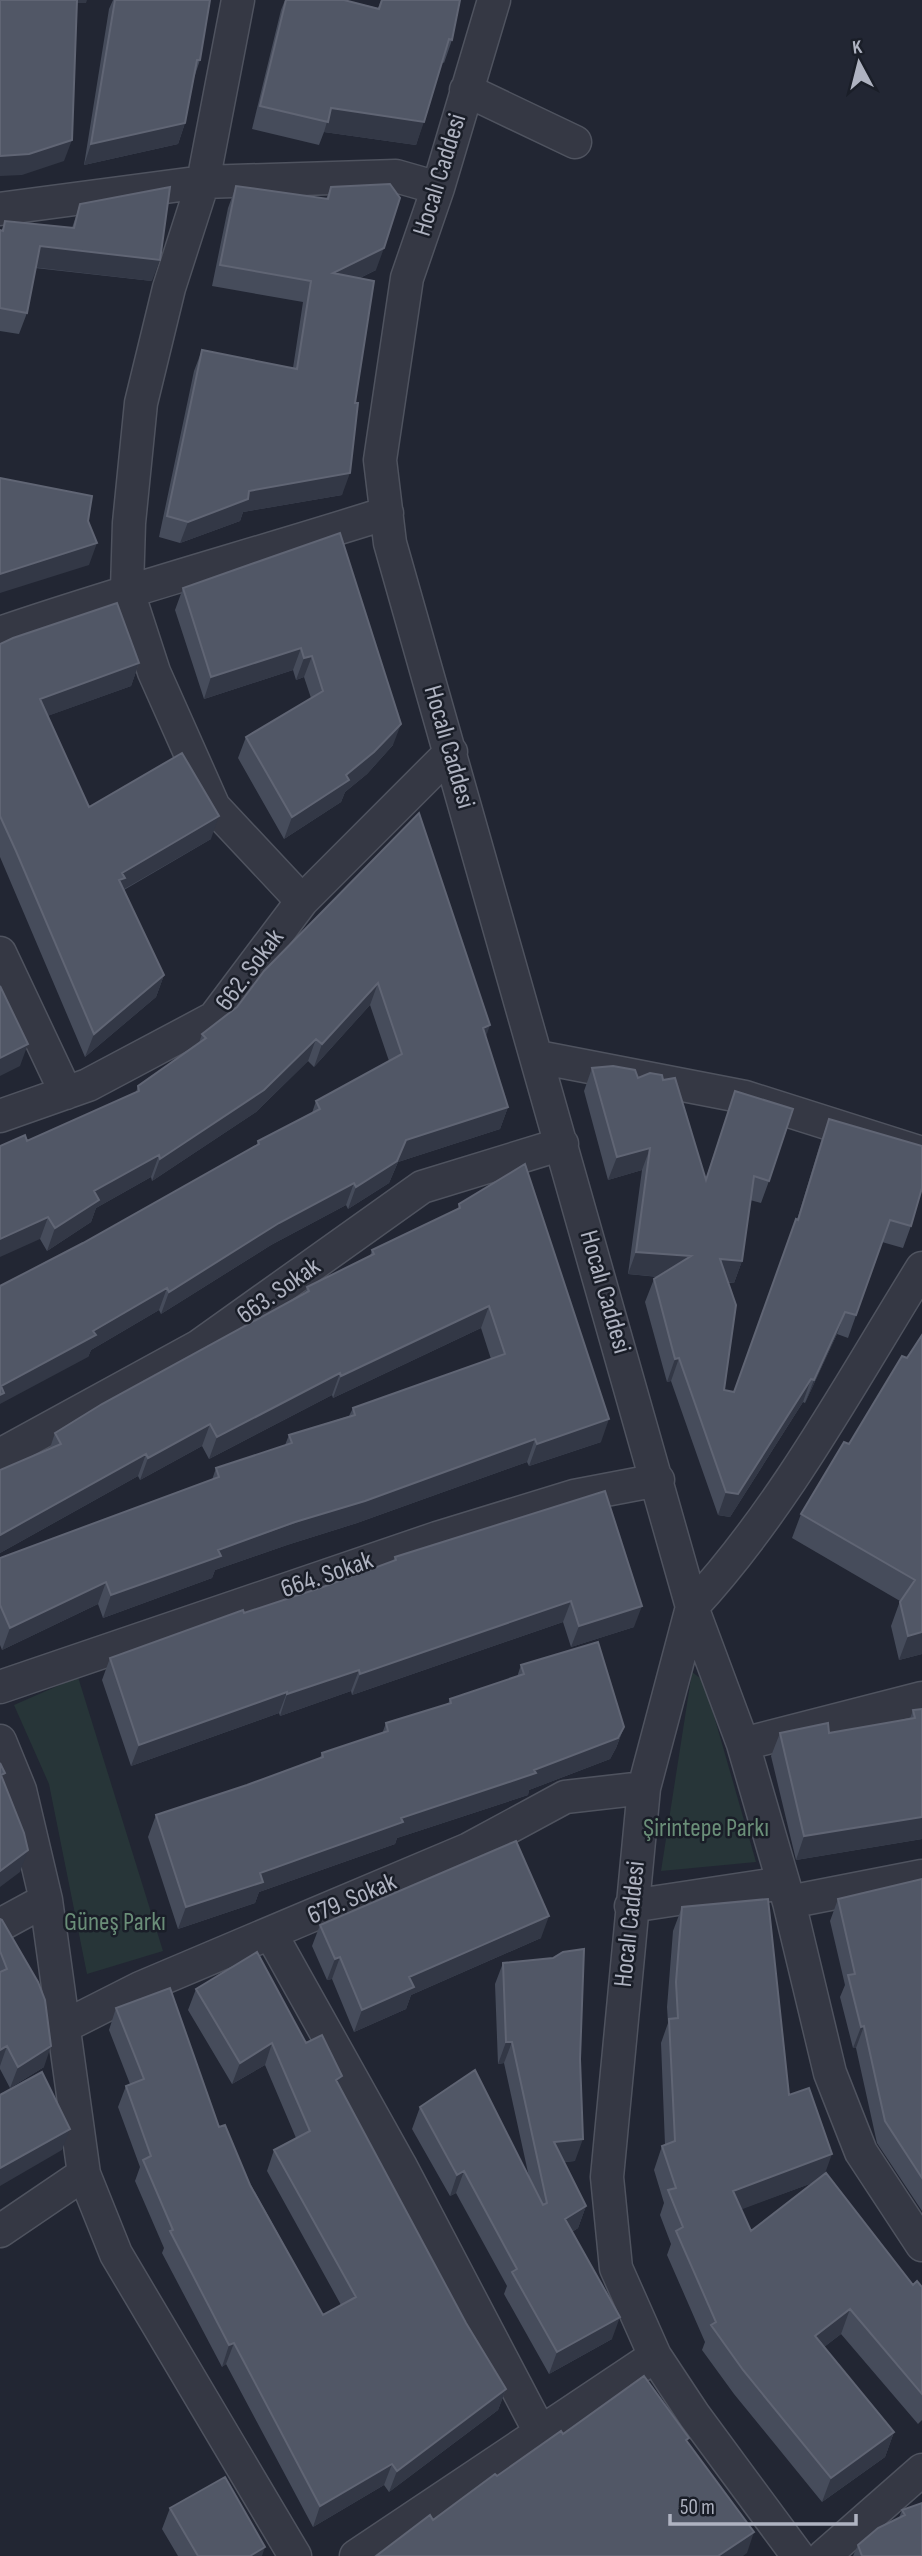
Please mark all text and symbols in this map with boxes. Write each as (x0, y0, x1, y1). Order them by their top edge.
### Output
north arrow (824, 28, 894, 98)
text: K (851, 36, 864, 60)
street label: Hocalı Caddesi (407, 110, 473, 240)
street label: Hocalı Caddesi (417, 682, 481, 812)
street label: 662. Sokak (209, 923, 291, 1017)
street label: Hocalı Caddesi (573, 1227, 637, 1357)
street label: 663. Sokak (231, 1251, 327, 1331)
street label: 664. Sokak (277, 1545, 377, 1605)
park label: Şirintepe Parkı (643, 1813, 769, 1844)
street label: Hocalı Caddesi (608, 1860, 652, 1988)
street label: 679. Sokak (303, 1866, 401, 1932)
park label: Güneş Parkı (64, 1907, 166, 1938)
scale bar (670, 2482, 856, 2526)
text: 50 m (680, 2495, 715, 2520)

